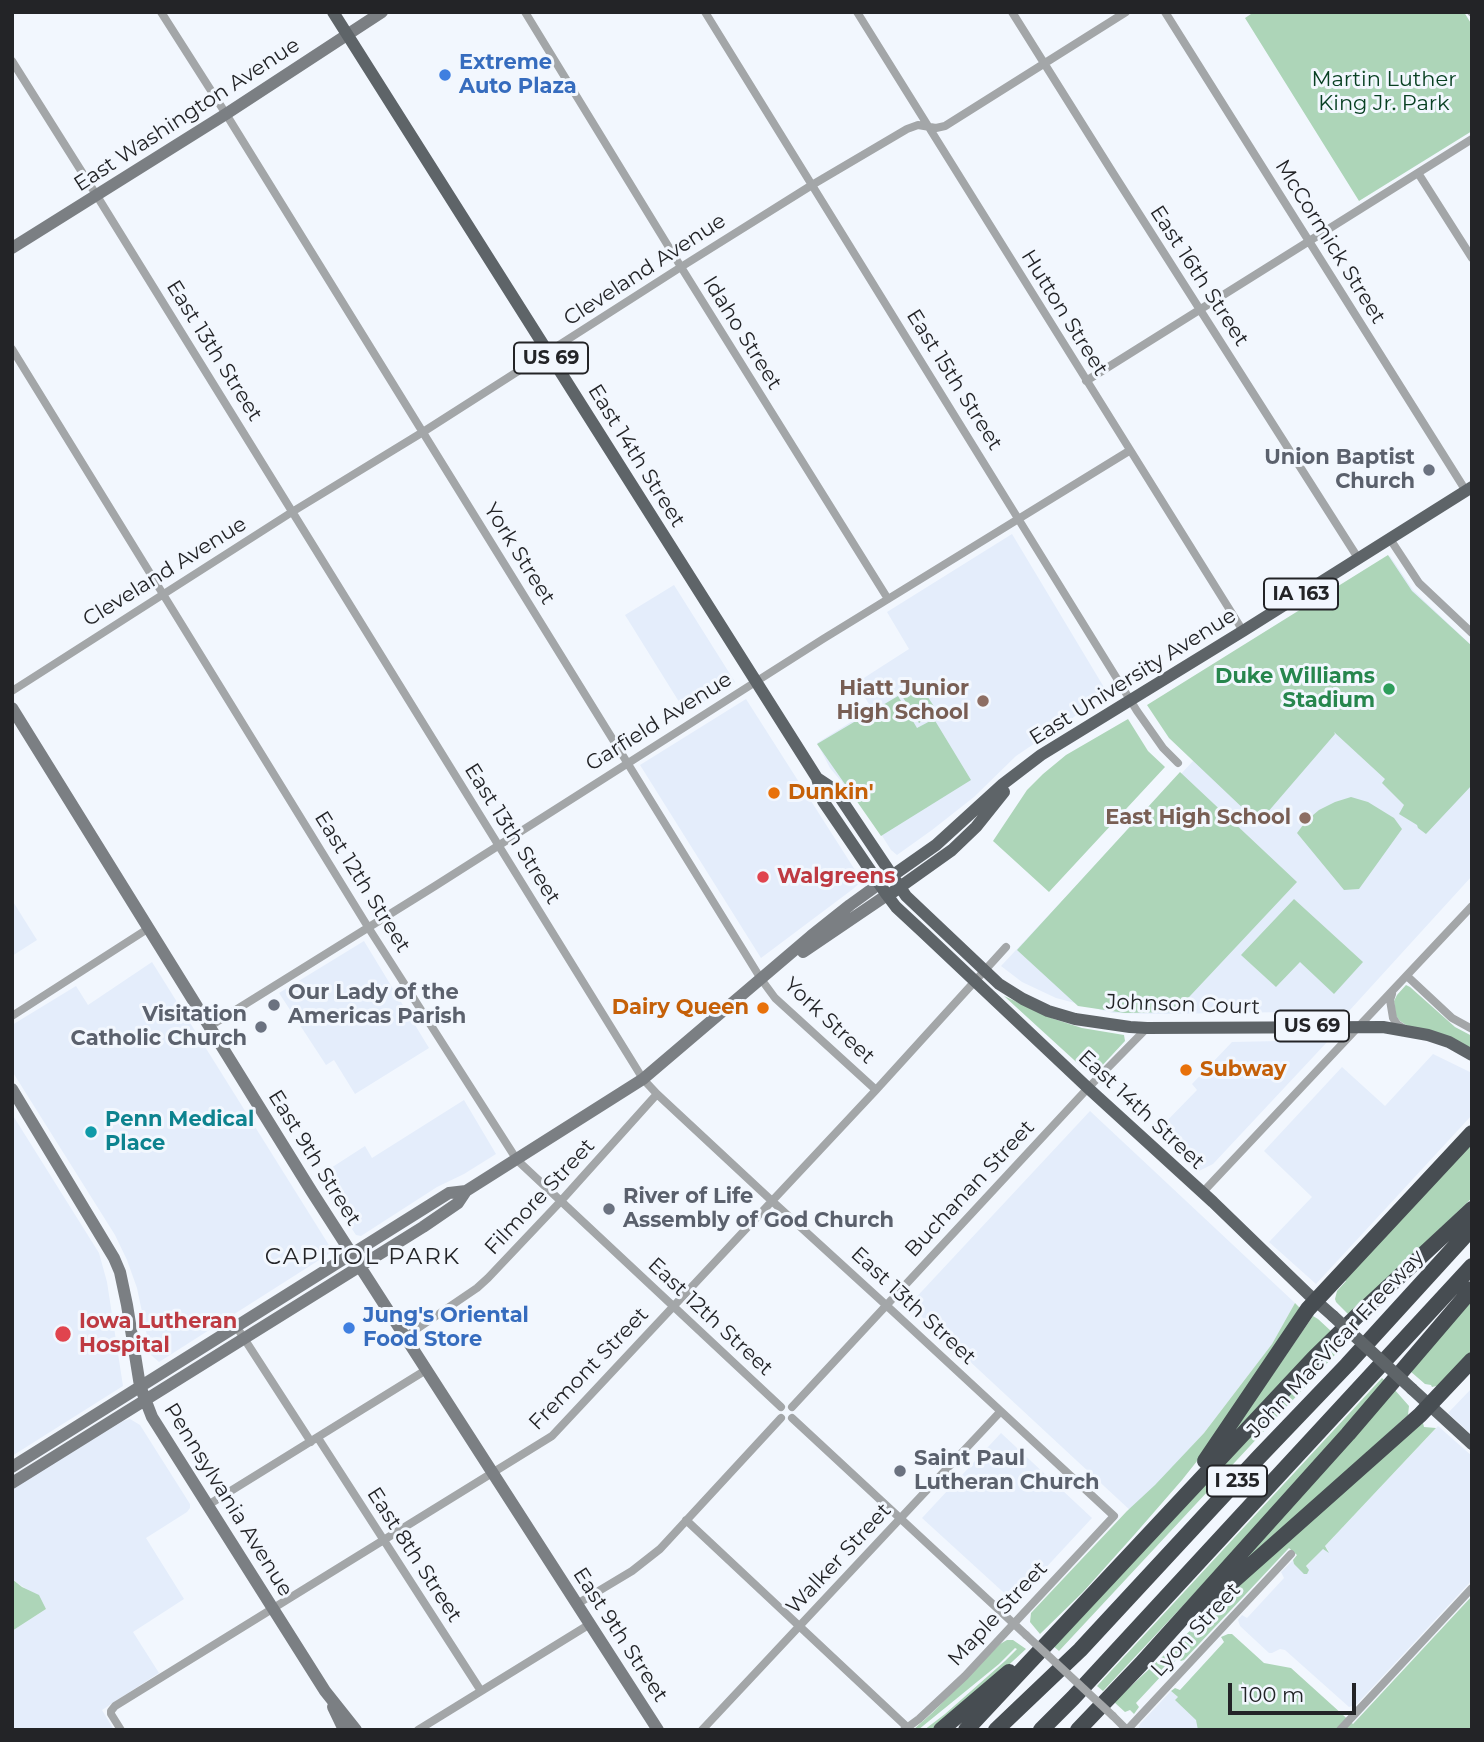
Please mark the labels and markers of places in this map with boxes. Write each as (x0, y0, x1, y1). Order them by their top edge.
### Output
place label: Extreme Auto Plaza (459, 50, 577, 100)
marker: Extreme Auto Plaza (437, 67, 453, 83)
place label: Union Baptist Church (1264, 445, 1415, 495)
marker: Union Baptist Church (1421, 462, 1437, 478)
place label: Duke Williams Stadium (1215, 664, 1375, 714)
place label: Hiatt Junior High School (836, 676, 969, 726)
marker: Duke Williams Stadium (1381, 681, 1397, 697)
marker: Hiatt Junior High School (975, 693, 991, 709)
place label: Dunkin' (788, 780, 874, 806)
marker: Dunkin' (766, 785, 782, 801)
place label: East High School (1105, 805, 1291, 831)
marker: East High School (1297, 810, 1313, 826)
place label: Walgreens (777, 864, 895, 890)
marker: Walgreens (755, 869, 771, 885)
place label: Our Lady of the Americas Parish (288, 980, 466, 1030)
place label: Dairy Queen (612, 995, 749, 1021)
marker: Our Lady of the Americas Parish (266, 997, 282, 1013)
marker: Dairy Queen (755, 1000, 771, 1016)
place label: Visitation Catholic Church (71, 1002, 247, 1052)
marker: Visitation Catholic Church (253, 1019, 269, 1035)
place label: Subway (1200, 1057, 1287, 1083)
marker: Subway (1178, 1062, 1194, 1078)
place label: Penn Medical Place (105, 1107, 254, 1157)
marker: Penn Medical Place (83, 1124, 99, 1140)
place label: River of Life Assembly of God Church (623, 1184, 894, 1234)
marker: River of Life Assembly of God Church (601, 1201, 617, 1217)
place label: Jung's Oriental Food Store (363, 1303, 529, 1353)
place label: Iowa Lutheran Hospital (79, 1309, 237, 1359)
marker: Jung's Oriental Food Store (341, 1320, 357, 1336)
marker: Iowa Lutheran Hospital (53, 1324, 73, 1344)
place label: Saint Paul Lutheran Church (914, 1446, 1100, 1496)
marker: Saint Paul Lutheran Church (892, 1463, 908, 1479)

